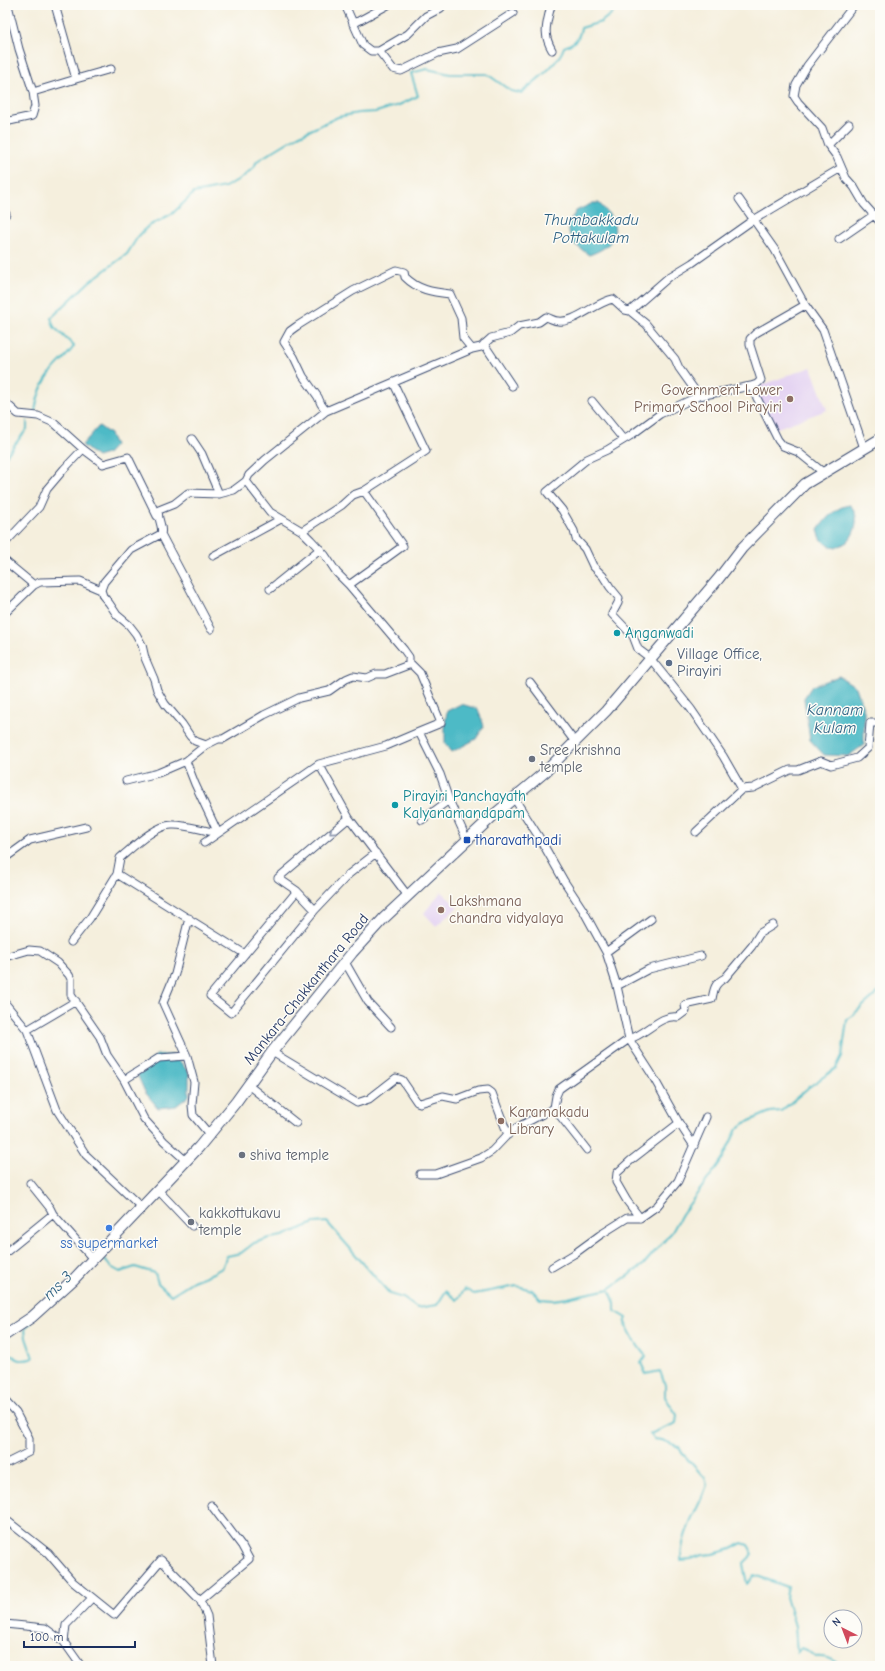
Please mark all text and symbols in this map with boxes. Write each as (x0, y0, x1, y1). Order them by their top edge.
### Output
water label: Thumbakkadu Pottakulam (543, 211, 639, 247)
place label: Government Lower Primary School Pirayiri (634, 381, 782, 416)
marker: Government Lower Primary School Pirayiri (785, 394, 795, 404)
place label: Anganwadi (625, 624, 694, 642)
marker: Anganwadi (612, 628, 622, 638)
place label: Village Office, Pirayiri (677, 645, 762, 680)
marker: Village Office, Pirayiri (664, 658, 674, 668)
water label: Kannam Kulam (807, 701, 863, 737)
place label: Sree krishna temple (539, 741, 621, 776)
marker: Sree krishna temple (527, 754, 537, 764)
place label: Pirayiri Panchayath Kalyanamandapam (403, 787, 526, 822)
marker: Pirayiri Panchayath Kalyanamandapam (390, 800, 400, 810)
one-way arrow (329, 828, 336, 835)
place label: tharavathpadi (474, 831, 562, 849)
marker: tharavathpadi (462, 835, 472, 845)
place label: Lakshmana chandra vidyalaya (449, 892, 564, 927)
marker: Lakshmana chandra vidyalaya (436, 905, 446, 915)
street label: Mankara-Chakkanthara Road (240, 910, 372, 1068)
place label: Karamakadu Library (509, 1103, 589, 1138)
marker: Karamakadu Library (496, 1116, 506, 1126)
place label: shiva temple (250, 1146, 329, 1164)
marker: shiva temple (237, 1150, 247, 1160)
place label: kakkottukavu temple (198, 1204, 281, 1239)
marker: kakkottukavu temple (186, 1217, 196, 1227)
marker: ss supermarket (104, 1223, 114, 1233)
place label: ss supermarket (60, 1234, 159, 1252)
water label: ms 3 (39, 1268, 76, 1304)
north arrow (823, 1609, 863, 1649)
text: N (830, 1615, 844, 1629)
scale bar (24, 1623, 135, 1649)
text: 100 m (30, 1630, 63, 1644)

